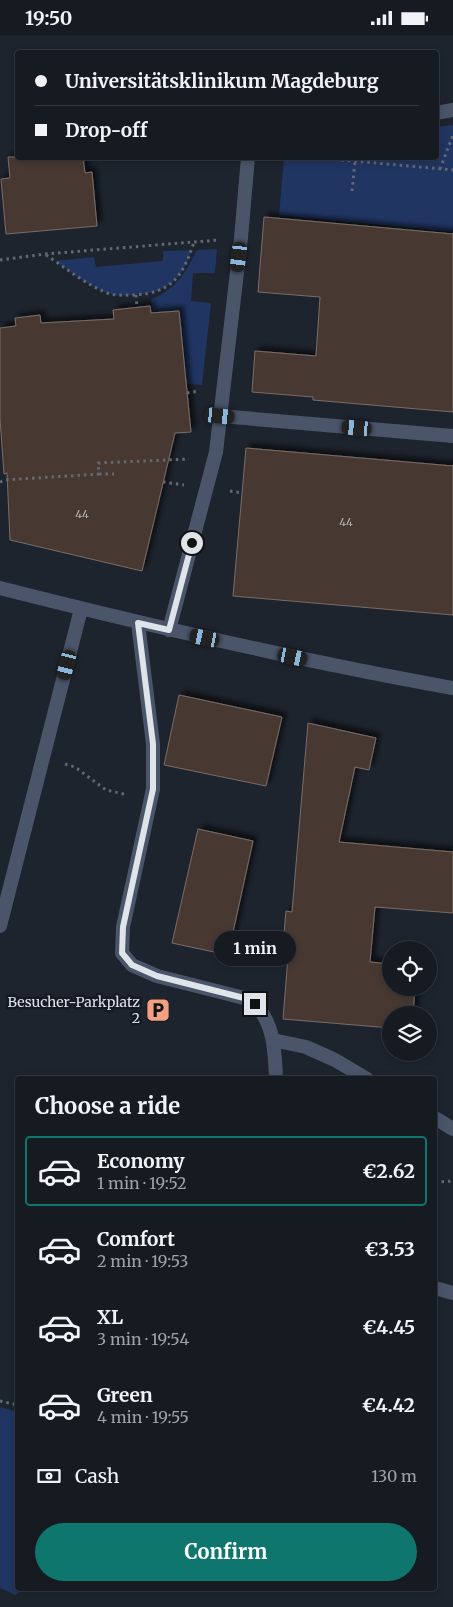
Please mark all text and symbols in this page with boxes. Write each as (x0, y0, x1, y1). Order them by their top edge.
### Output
text: 19:50 (25, 6, 72, 30)
text: Universitätsklinikum Magdeburg (65, 69, 379, 93)
text: Drop-off (65, 118, 147, 142)
car (229, 241, 248, 273)
car (204, 407, 235, 425)
car (341, 419, 372, 437)
house number: 44 (75, 507, 89, 521)
house number: 44 (339, 515, 353, 529)
route start (181, 532, 203, 554)
car (188, 628, 221, 648)
car (276, 647, 309, 667)
car (56, 649, 77, 681)
callout: 1 min (214, 931, 296, 967)
text: 1 min (233, 938, 277, 958)
map controls (382, 941, 437, 1061)
button: locate (382, 941, 437, 996)
place label: Besucher-Parkplatz 2 (7, 993, 140, 1027)
route end (244, 993, 266, 1015)
parking icon: Besucher-Parkplatz 2 (145, 997, 171, 1023)
button: layers (382, 1006, 437, 1061)
text: Choose a ride (35, 1092, 180, 1120)
icon: car (37, 1149, 82, 1194)
text: Economy (97, 1149, 185, 1173)
text: €2.62 (362, 1159, 415, 1183)
text: 1 min · 19:52 (97, 1173, 187, 1193)
icon: car (37, 1227, 82, 1272)
text: Comfort (97, 1227, 175, 1251)
text: €3.53 (364, 1237, 415, 1261)
text: 2 min · 19:53 (97, 1251, 188, 1271)
icon: car (37, 1305, 82, 1350)
text: XL (97, 1305, 123, 1329)
text: €4.45 (362, 1315, 415, 1339)
text: 3 min · 19:54 (97, 1329, 189, 1349)
icon: car (37, 1383, 82, 1428)
text: Green (97, 1383, 153, 1407)
text: €4.42 (362, 1393, 415, 1417)
text: 4 min · 19:55 (97, 1407, 189, 1427)
icon: cash (35, 1462, 63, 1490)
text: Cash (75, 1464, 119, 1488)
text: 130 m (371, 1466, 417, 1486)
button: Confirm (35, 1523, 417, 1581)

